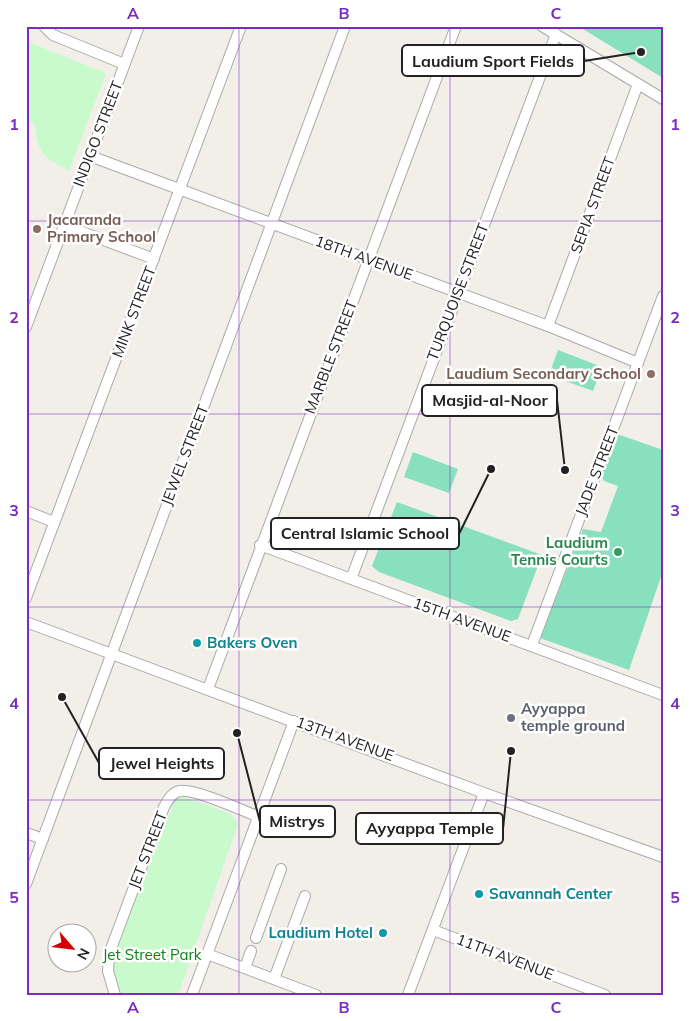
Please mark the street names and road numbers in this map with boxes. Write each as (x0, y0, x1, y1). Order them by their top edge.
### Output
street label: INDIGO STREET (69, 78, 126, 189)
street label: SEPIA STREET (566, 154, 619, 256)
street label: TURQUOISE STREET (423, 221, 492, 363)
street label: 18TH AVENUE (313, 231, 416, 284)
street label: MINK STREET (107, 263, 160, 360)
street label: MARBLE STREET (300, 297, 361, 416)
street label: JEWEL STREET (157, 402, 212, 508)
street label: JADE STREET (571, 423, 622, 519)
street label: 15TH AVENUE (411, 593, 514, 646)
street label: 13TH AVENUE (294, 712, 397, 765)
street label: JET STREET (124, 808, 171, 891)
street label: 11TH AVENUE (454, 929, 557, 984)

